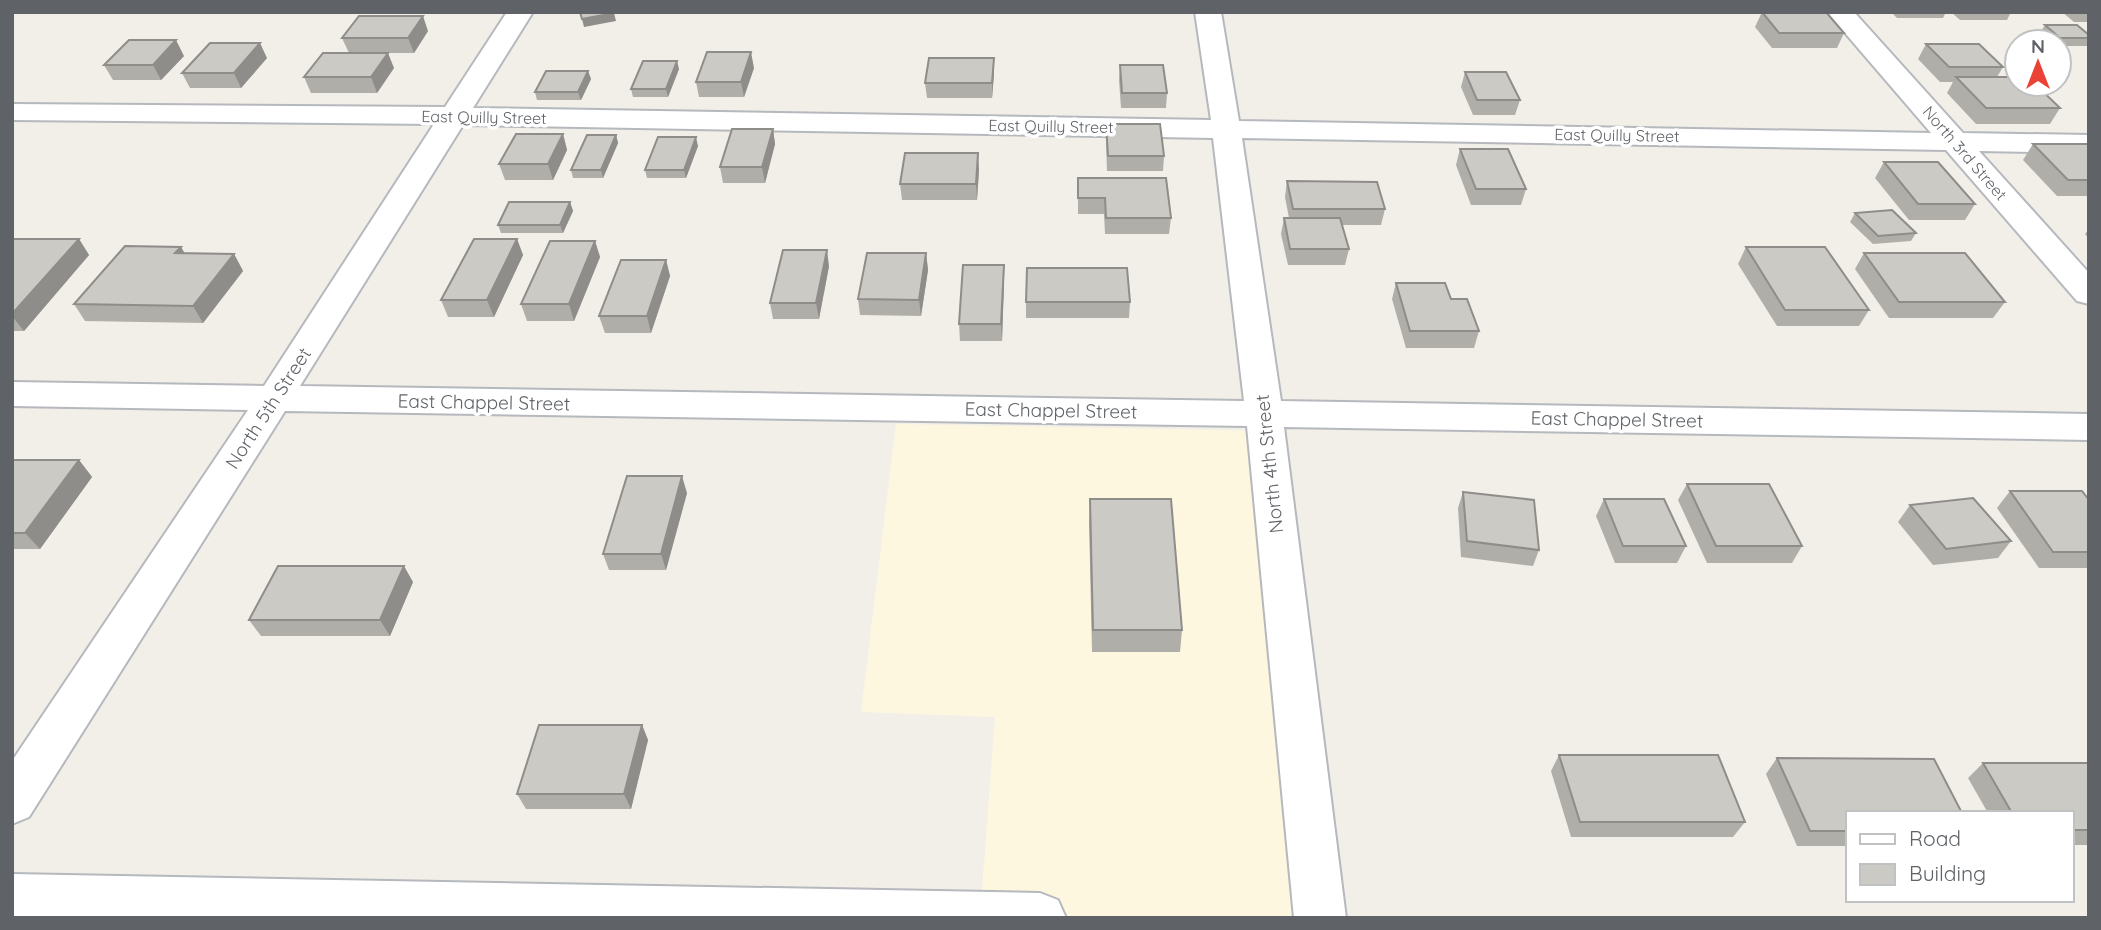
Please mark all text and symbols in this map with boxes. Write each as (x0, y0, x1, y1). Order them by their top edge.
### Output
north arrow (2003, 28, 2073, 98)
text: N (2031, 34, 2045, 58)
street label: North 3rd Street (1919, 102, 2011, 204)
street label: East Quilly Street (421, 106, 547, 128)
street label: East Quilly Street (988, 115, 1114, 137)
street label: East Quilly Street (1554, 124, 1680, 146)
street label: North 5th Street (220, 343, 316, 473)
street label: East Chappel Street (397, 388, 571, 416)
street label: North 4th Street (1250, 393, 1288, 535)
street label: East Chappel Street (964, 396, 1138, 424)
street label: East Chappel Street (1530, 405, 1704, 433)
legend (1846, 811, 2073, 902)
text: Road (1909, 825, 1961, 851)
text: Building (1909, 860, 1986, 886)

